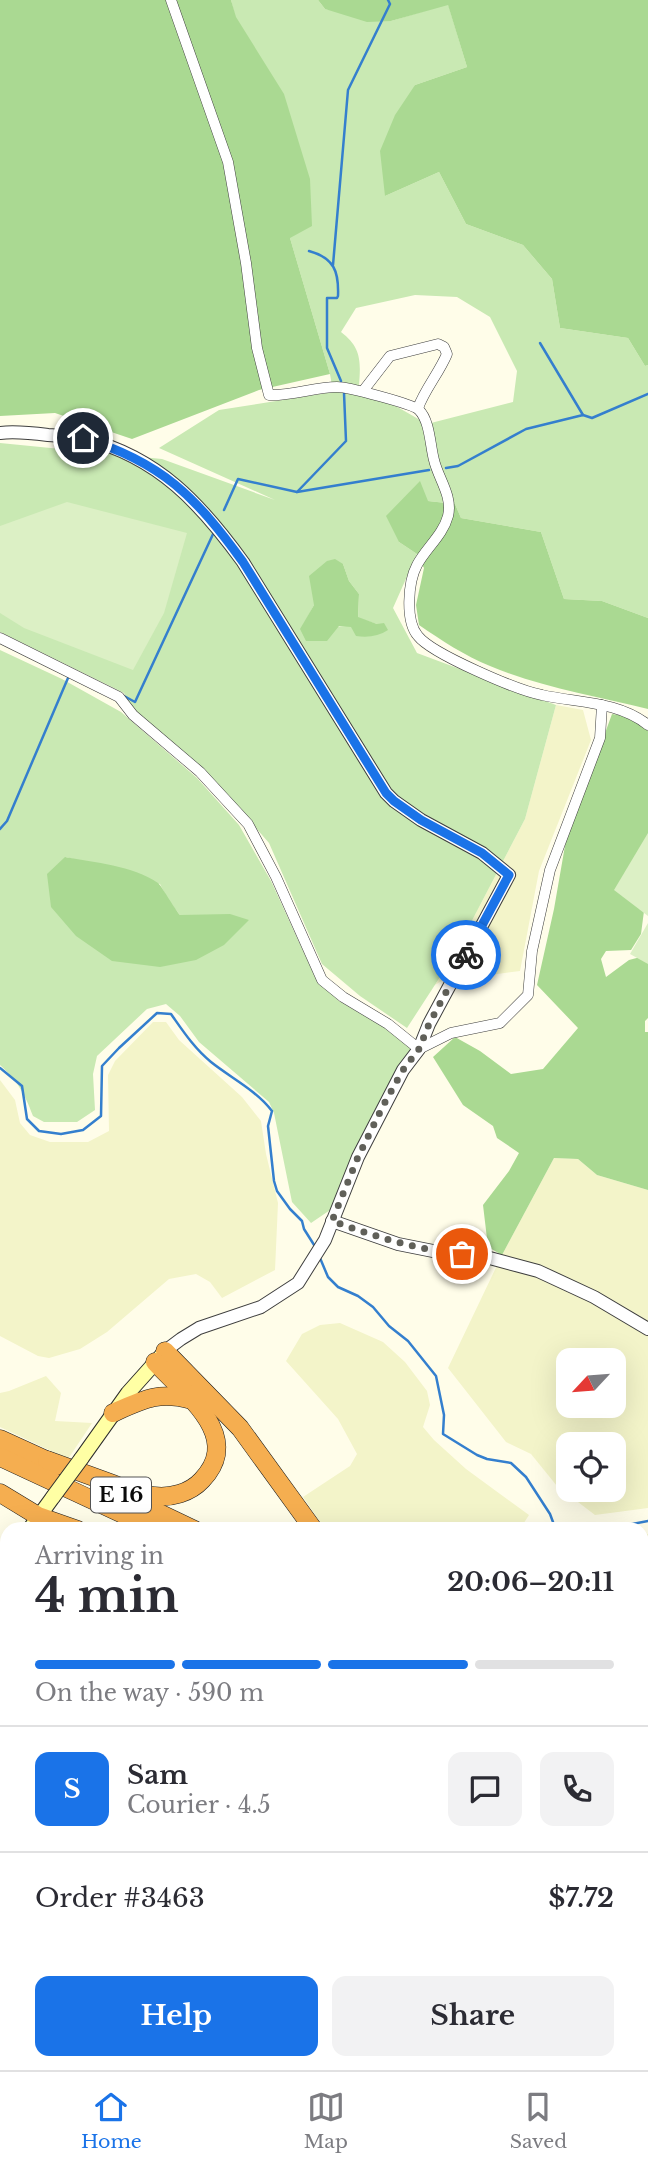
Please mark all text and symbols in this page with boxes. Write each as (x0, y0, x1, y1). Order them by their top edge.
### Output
pin (53, 408, 113, 468)
icon: home (64, 419, 102, 457)
courier (431, 920, 501, 990)
icon: bike (447, 936, 485, 974)
pin (432, 1224, 492, 1284)
icon: bag (443, 1235, 481, 1273)
north arrow (556, 1348, 626, 1418)
map controls (556, 1348, 626, 1502)
button: locate (556, 1432, 626, 1502)
road number: E 16 (91, 1478, 151, 1512)
text: Arriving in (35, 1542, 164, 1570)
text: 20:06–20:11 (447, 1566, 614, 1598)
text: 4 min (35, 1567, 179, 1624)
text: On the way · 590 m (35, 1679, 264, 1707)
button: chat (448, 1752, 522, 1826)
button: phone (540, 1752, 614, 1826)
text: Sam (127, 1759, 188, 1791)
text: S (63, 1773, 81, 1805)
text: Courier · 4.5 (127, 1791, 271, 1819)
text: Order #3463 (35, 1882, 205, 1914)
text: $7.72 (549, 1882, 614, 1914)
button: Help (35, 1976, 318, 2056)
button: Share (332, 1976, 614, 2056)
tab: Home (81, 2088, 142, 2153)
tab: Map (304, 2088, 348, 2153)
tab: Saved (510, 2088, 567, 2153)

